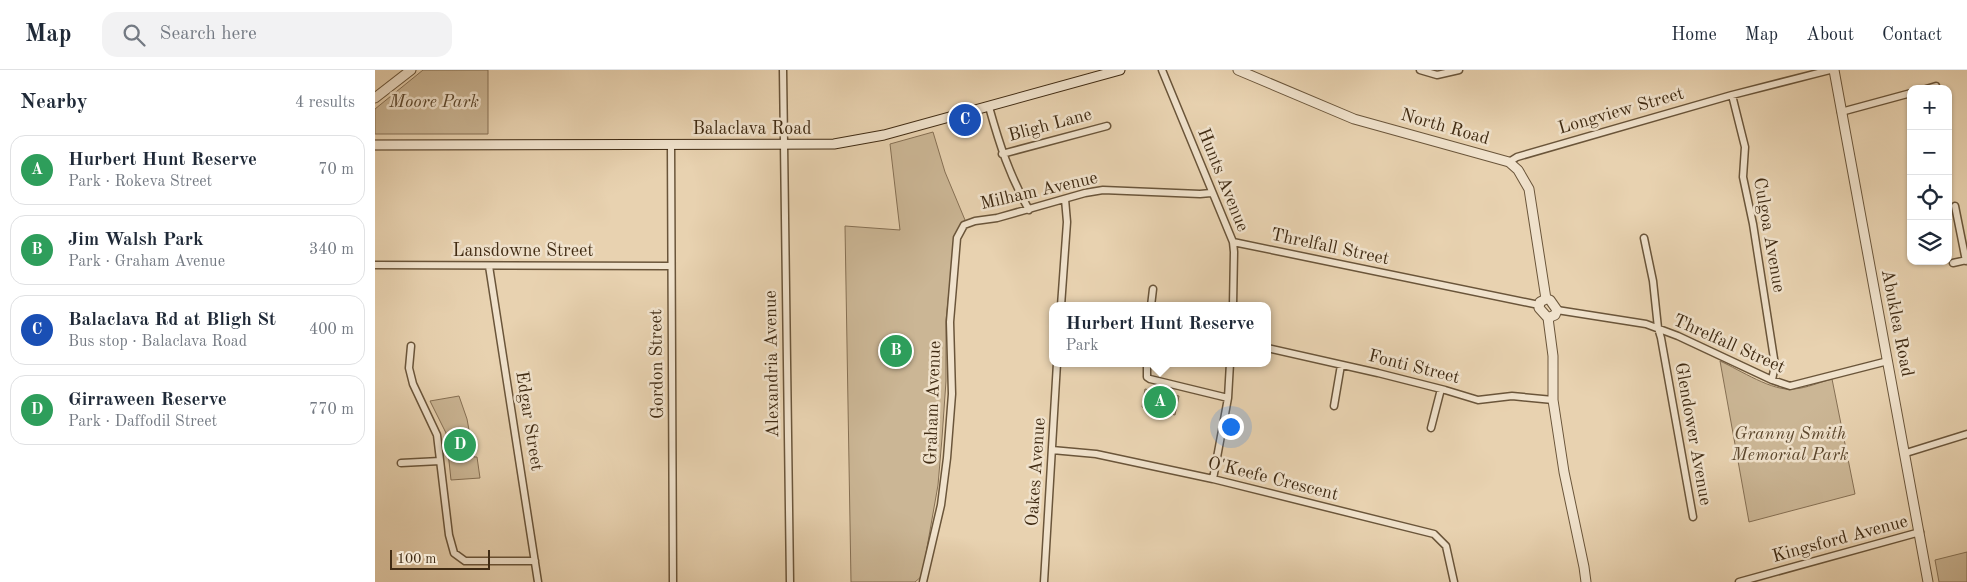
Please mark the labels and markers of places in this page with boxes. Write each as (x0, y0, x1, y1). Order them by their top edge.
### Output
pin: C (949, 101, 981, 139)
pin: B (880, 332, 912, 370)
pin: A (1144, 383, 1176, 421)
pin: D (444, 426, 476, 464)

